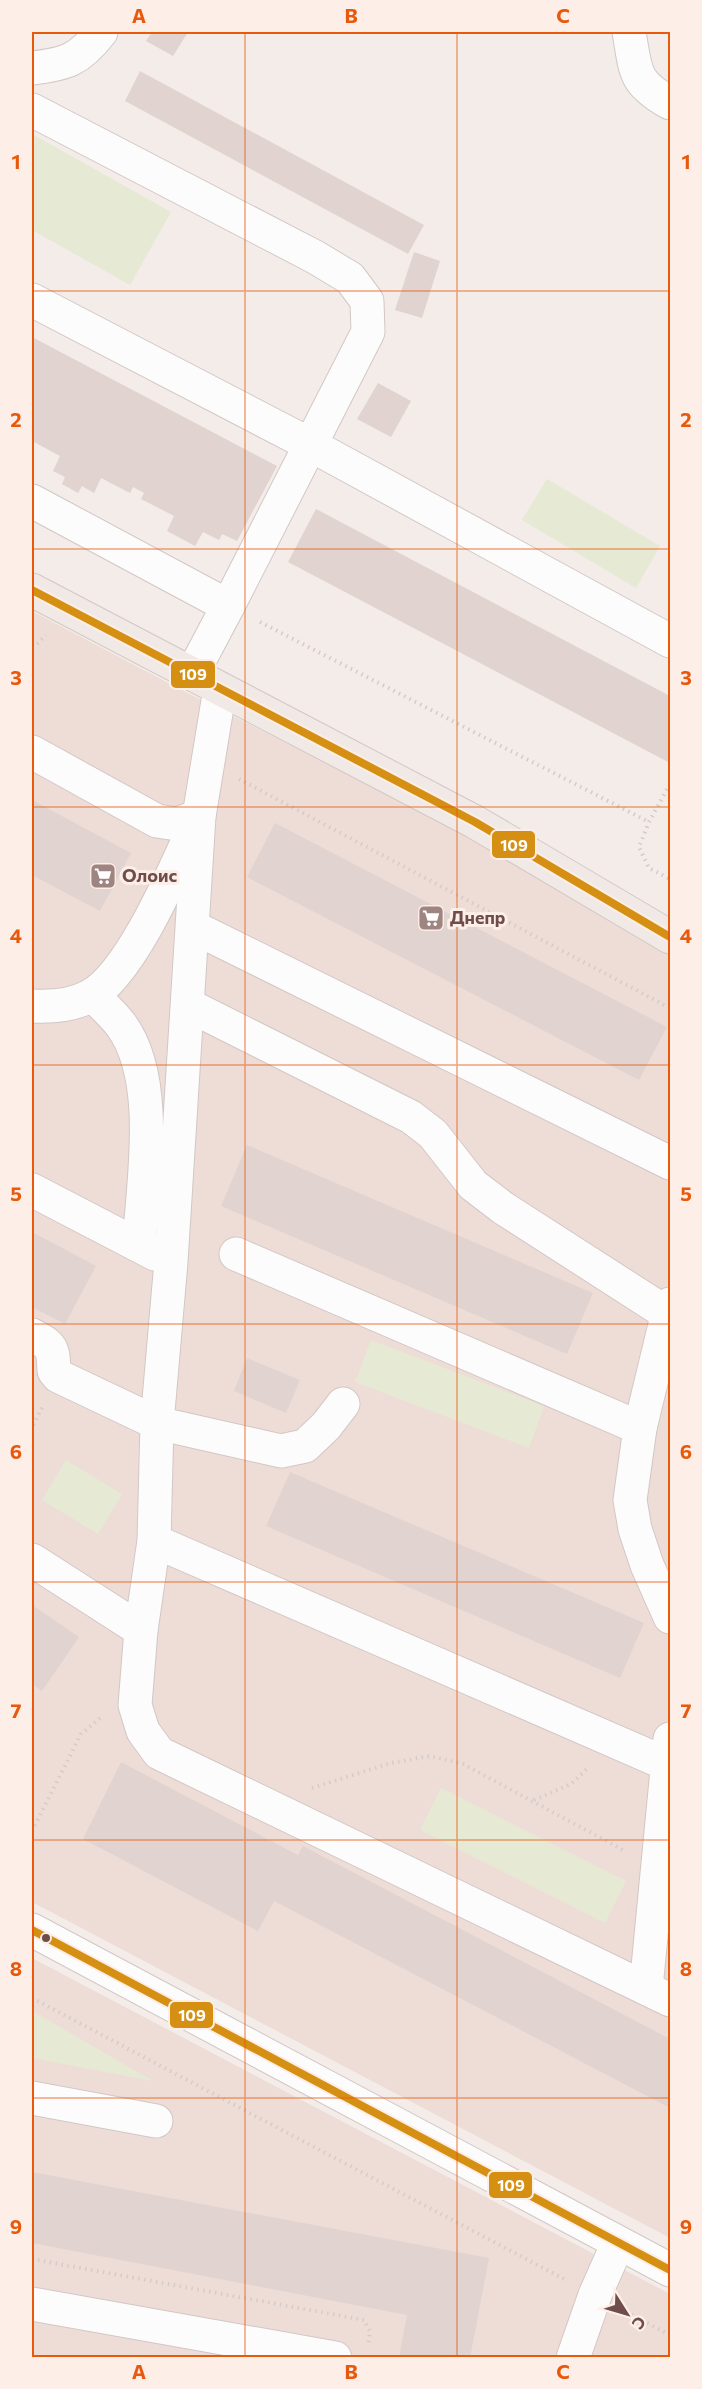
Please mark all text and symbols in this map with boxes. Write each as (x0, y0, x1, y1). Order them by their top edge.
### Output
text: A (132, 3, 146, 27)
text: B (344, 3, 358, 27)
text: C (556, 3, 570, 27)
text: 1 (11, 149, 21, 173)
text: 1 (681, 149, 691, 173)
text: 2 (10, 407, 22, 431)
text: 2 (680, 407, 692, 431)
line badge: 109 (170, 660, 216, 689)
text: 109 (179, 664, 207, 683)
text: 3 (10, 665, 22, 689)
text: 3 (680, 665, 692, 689)
line badge: 109 (491, 830, 536, 859)
text: 109 (500, 835, 528, 854)
supermarket icon: Олоис (88, 861, 118, 891)
place label: Олоис (122, 864, 177, 886)
supermarket icon: Днепр (416, 903, 446, 933)
place label: Днепр (450, 906, 505, 928)
text: 4 (10, 923, 22, 947)
text: 4 (680, 923, 692, 947)
text: 5 (10, 1181, 22, 1205)
text: 5 (680, 1181, 692, 1205)
text: 6 (10, 1439, 22, 1463)
text: 6 (680, 1439, 692, 1463)
text: 7 (11, 1698, 22, 1722)
text: 7 (681, 1698, 692, 1722)
unlabelled marker (40, 1932, 52, 1944)
text: 8 (10, 1956, 22, 1980)
text: 8 (680, 1956, 692, 1980)
line badge: 109 (169, 2001, 214, 2029)
text: 109 (178, 2005, 206, 2024)
line badge: 109 (488, 2171, 533, 2199)
text: 109 (497, 2175, 525, 2194)
text: 9 (10, 2214, 22, 2238)
text: 9 (680, 2214, 692, 2238)
north arrow (597, 2284, 657, 2344)
text: С (628, 2313, 650, 2333)
text: A (132, 2359, 146, 2383)
text: B (344, 2359, 358, 2383)
text: C (556, 2359, 570, 2383)

